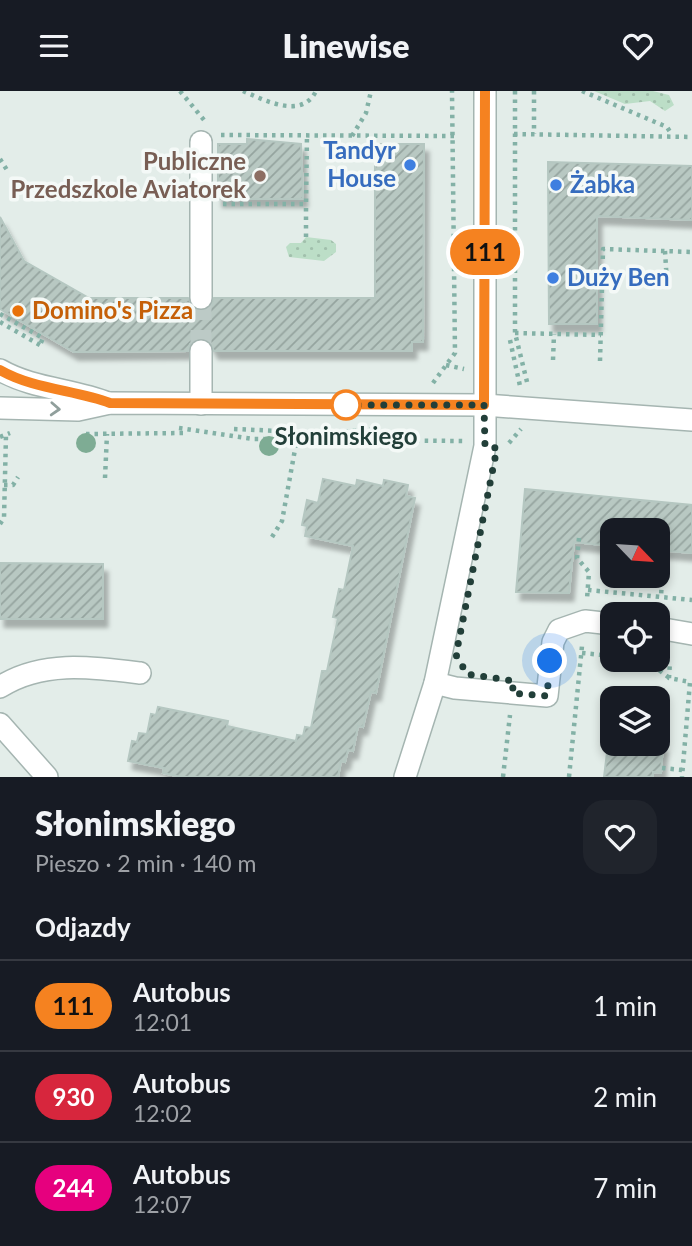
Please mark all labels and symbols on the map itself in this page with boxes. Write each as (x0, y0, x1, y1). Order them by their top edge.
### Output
place label: Tandyr House (323, 135, 396, 192)
place label: Publiczne Przedszkole Aviatorek (10, 146, 246, 203)
marker: Tandyr House (402, 157, 418, 173)
marker: Publiczne Przedszkole Aviatorek (252, 168, 268, 184)
place label: Żabka (570, 169, 635, 198)
marker: Żabka (548, 177, 564, 193)
line badge: 111 (445, 229, 525, 275)
place label: Duży Ben (567, 262, 670, 291)
marker: Duży Ben (545, 270, 561, 286)
place label: Domino's Pizza (32, 295, 193, 324)
marker: Domino's Pizza (10, 303, 26, 319)
marker: Słonimskiego (331, 390, 361, 420)
one-way arrow (50, 401, 61, 416)
place label: Słonimskiego (275, 421, 417, 450)
north arrow (600, 518, 670, 588)
your location (532, 643, 567, 678)

